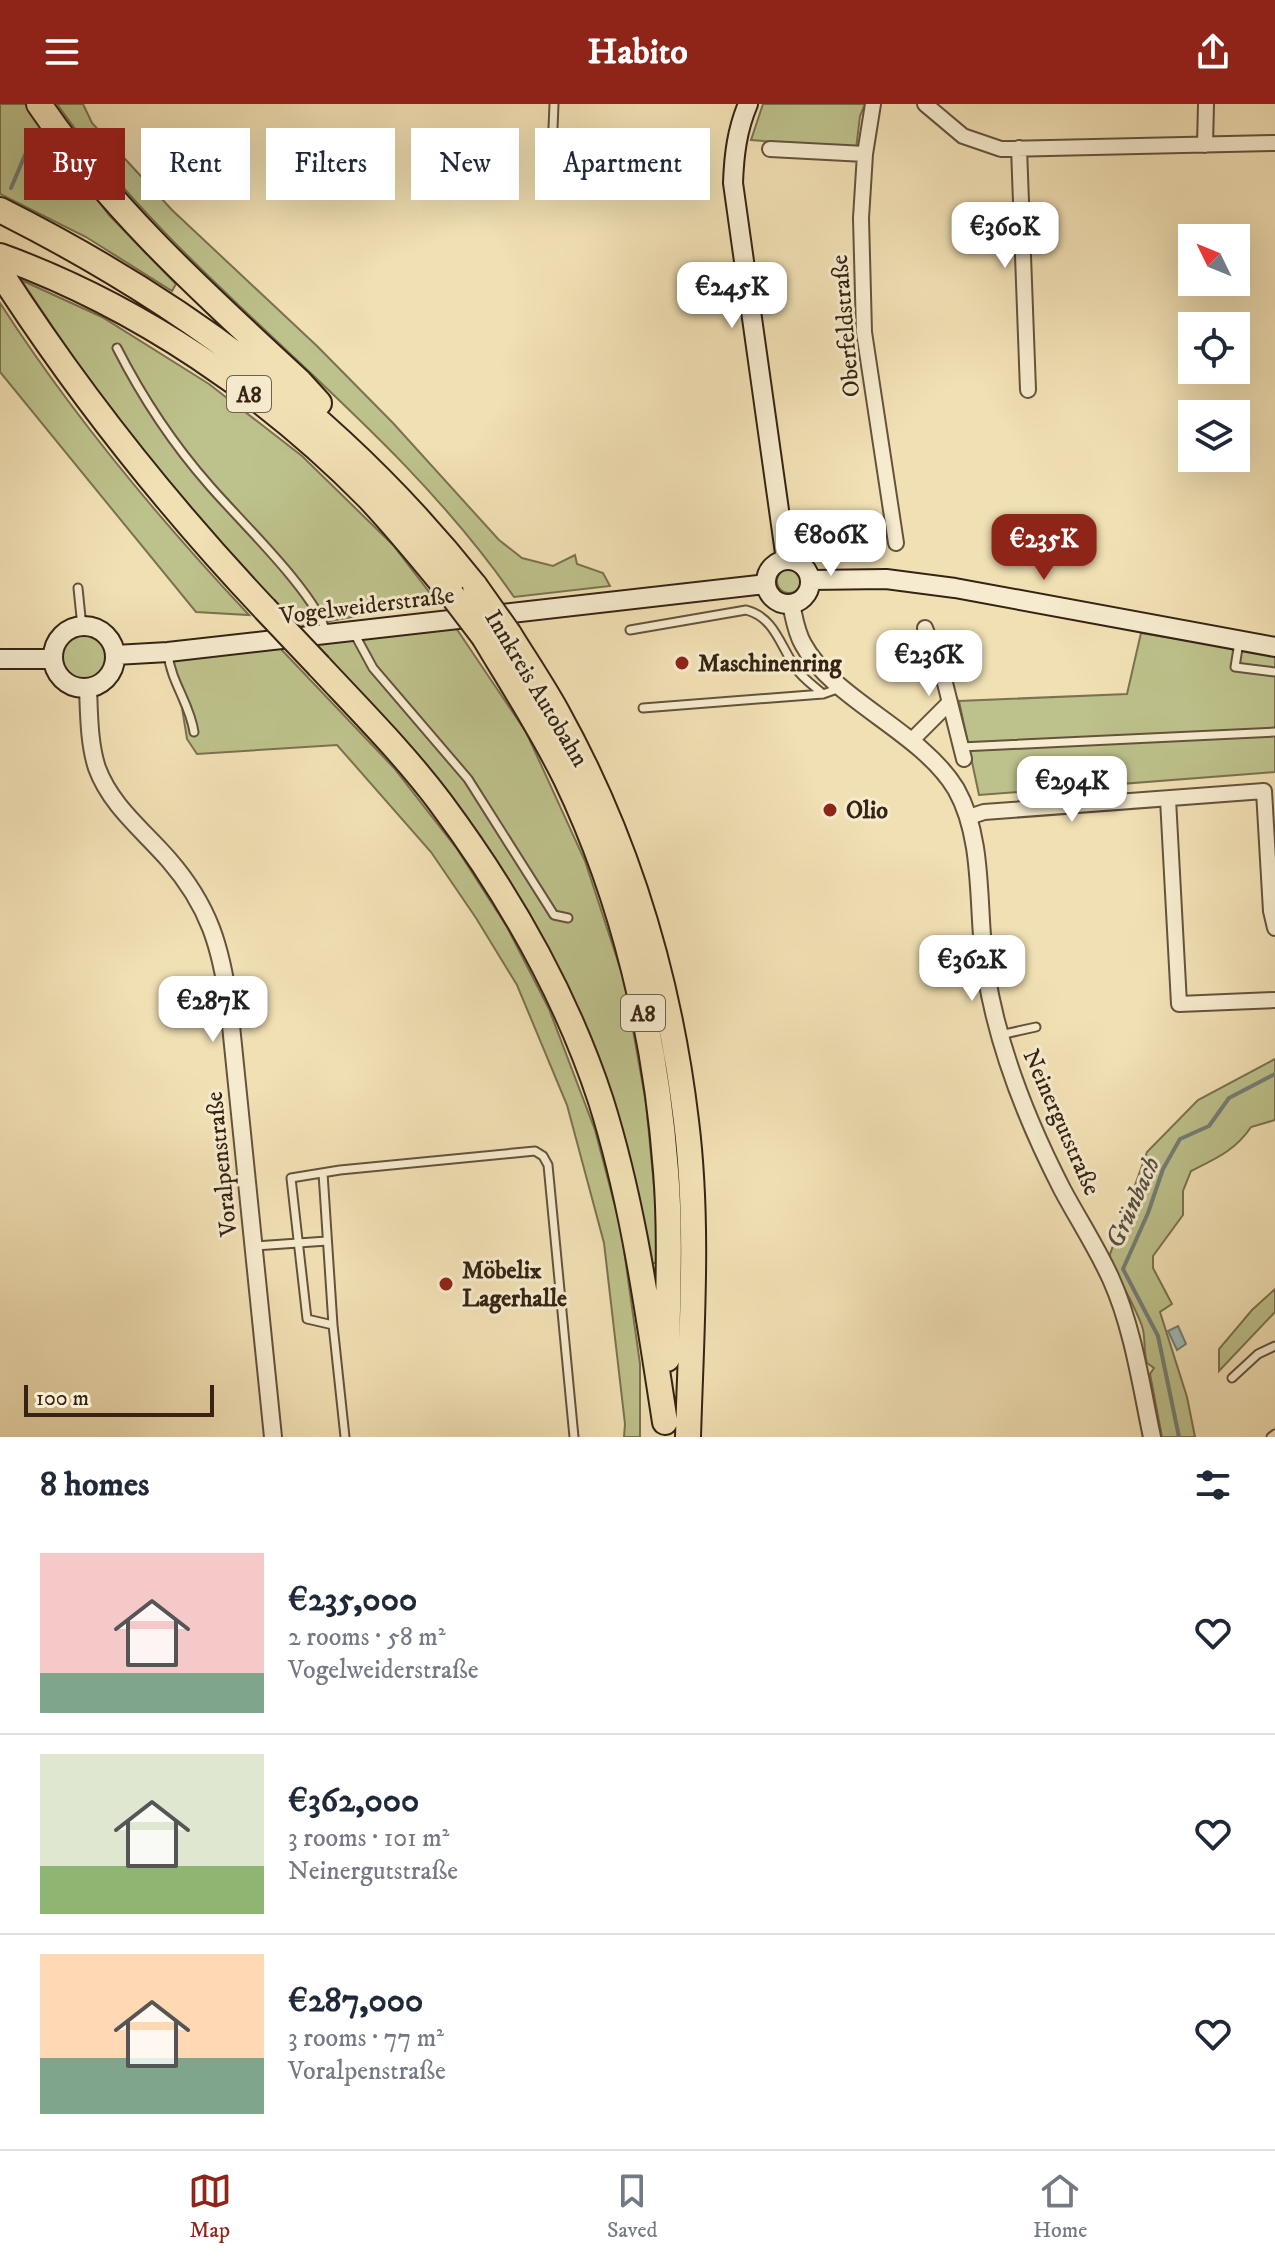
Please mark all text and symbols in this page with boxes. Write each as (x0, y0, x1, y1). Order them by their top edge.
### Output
icon: menu (40, 30, 84, 74)
text: Habito (587, 30, 688, 75)
icon: share (1191, 30, 1235, 74)
chip: Buy (24, 128, 125, 200)
chip: Rent (141, 128, 250, 200)
chip: Filters (266, 128, 395, 200)
chip: New (411, 128, 519, 200)
chip: Apartment (535, 128, 710, 200)
pin: €360K (949, 202, 1061, 270)
text: €360K (970, 211, 1040, 244)
north arrow (1178, 224, 1250, 296)
map controls (1178, 224, 1250, 472)
street label: Oberfeldstraße (825, 253, 867, 398)
pin: €245K (676, 262, 788, 330)
text: €245K (695, 271, 769, 304)
button: locate (1178, 312, 1250, 384)
road number: A8 (227, 376, 271, 412)
button: layers (1178, 400, 1250, 472)
pin: €806K (775, 510, 887, 578)
pin: €235K (988, 514, 1100, 582)
text: €806K (794, 519, 868, 552)
text: €235K (1010, 523, 1078, 556)
street label: Vogelweiderstraße (277, 580, 456, 632)
street label: Innkreis Autobahn (477, 605, 595, 773)
pin: €236K (873, 630, 985, 698)
text: €236K (894, 639, 964, 672)
place label: Maschinenring (698, 649, 843, 679)
marker: Maschinenring (673, 654, 691, 672)
pin: €294K (1016, 756, 1128, 824)
text: €294K (1035, 765, 1109, 798)
place label: Olio (846, 796, 888, 826)
marker: Olio (821, 801, 839, 819)
pin: €362K (916, 935, 1028, 1003)
text: €362K (937, 944, 1007, 977)
pin: €287K (157, 976, 269, 1044)
text: €287K (177, 985, 250, 1018)
road number: A8 (621, 995, 665, 1031)
street label: Neinergutstraße (1015, 1045, 1107, 1200)
street label: Voralpenstraße (199, 1090, 245, 1239)
water label: Grünbach (1099, 1152, 1168, 1253)
place label: Möbelix Lagerhalle (462, 1256, 567, 1314)
marker: Möbelix Lagerhalle (437, 1275, 455, 1293)
scale bar (24, 1381, 214, 1417)
text: 100 m (36, 1385, 89, 1412)
icon: filters (1191, 1463, 1235, 1507)
text: 8 homes (40, 1464, 149, 1506)
text: €235,000 (288, 1579, 417, 1621)
icon: home (104, 1585, 200, 1681)
icon: heart (1191, 1611, 1235, 1655)
text: 2 rooms · 58 m² (288, 1621, 446, 1654)
text: Vogelweiderstraße (288, 1654, 478, 1687)
text: €362,000 (288, 1780, 419, 1822)
icon: home (104, 1786, 200, 1882)
icon: heart (1191, 1812, 1235, 1856)
text: 3 rooms · 101 m² (288, 1822, 449, 1855)
text: Neinergutstraße (288, 1855, 458, 1888)
text: €287,000 (288, 1980, 423, 2022)
icon: home (104, 1986, 200, 2082)
icon: heart (1191, 2012, 1235, 2056)
text: 3 rooms · 77 m² (288, 2022, 444, 2055)
text: Voralpenstraße (288, 2055, 446, 2088)
tab: Map (188, 2169, 232, 2244)
tab: Saved (607, 2169, 658, 2244)
tab: Home (1033, 2169, 1087, 2244)

